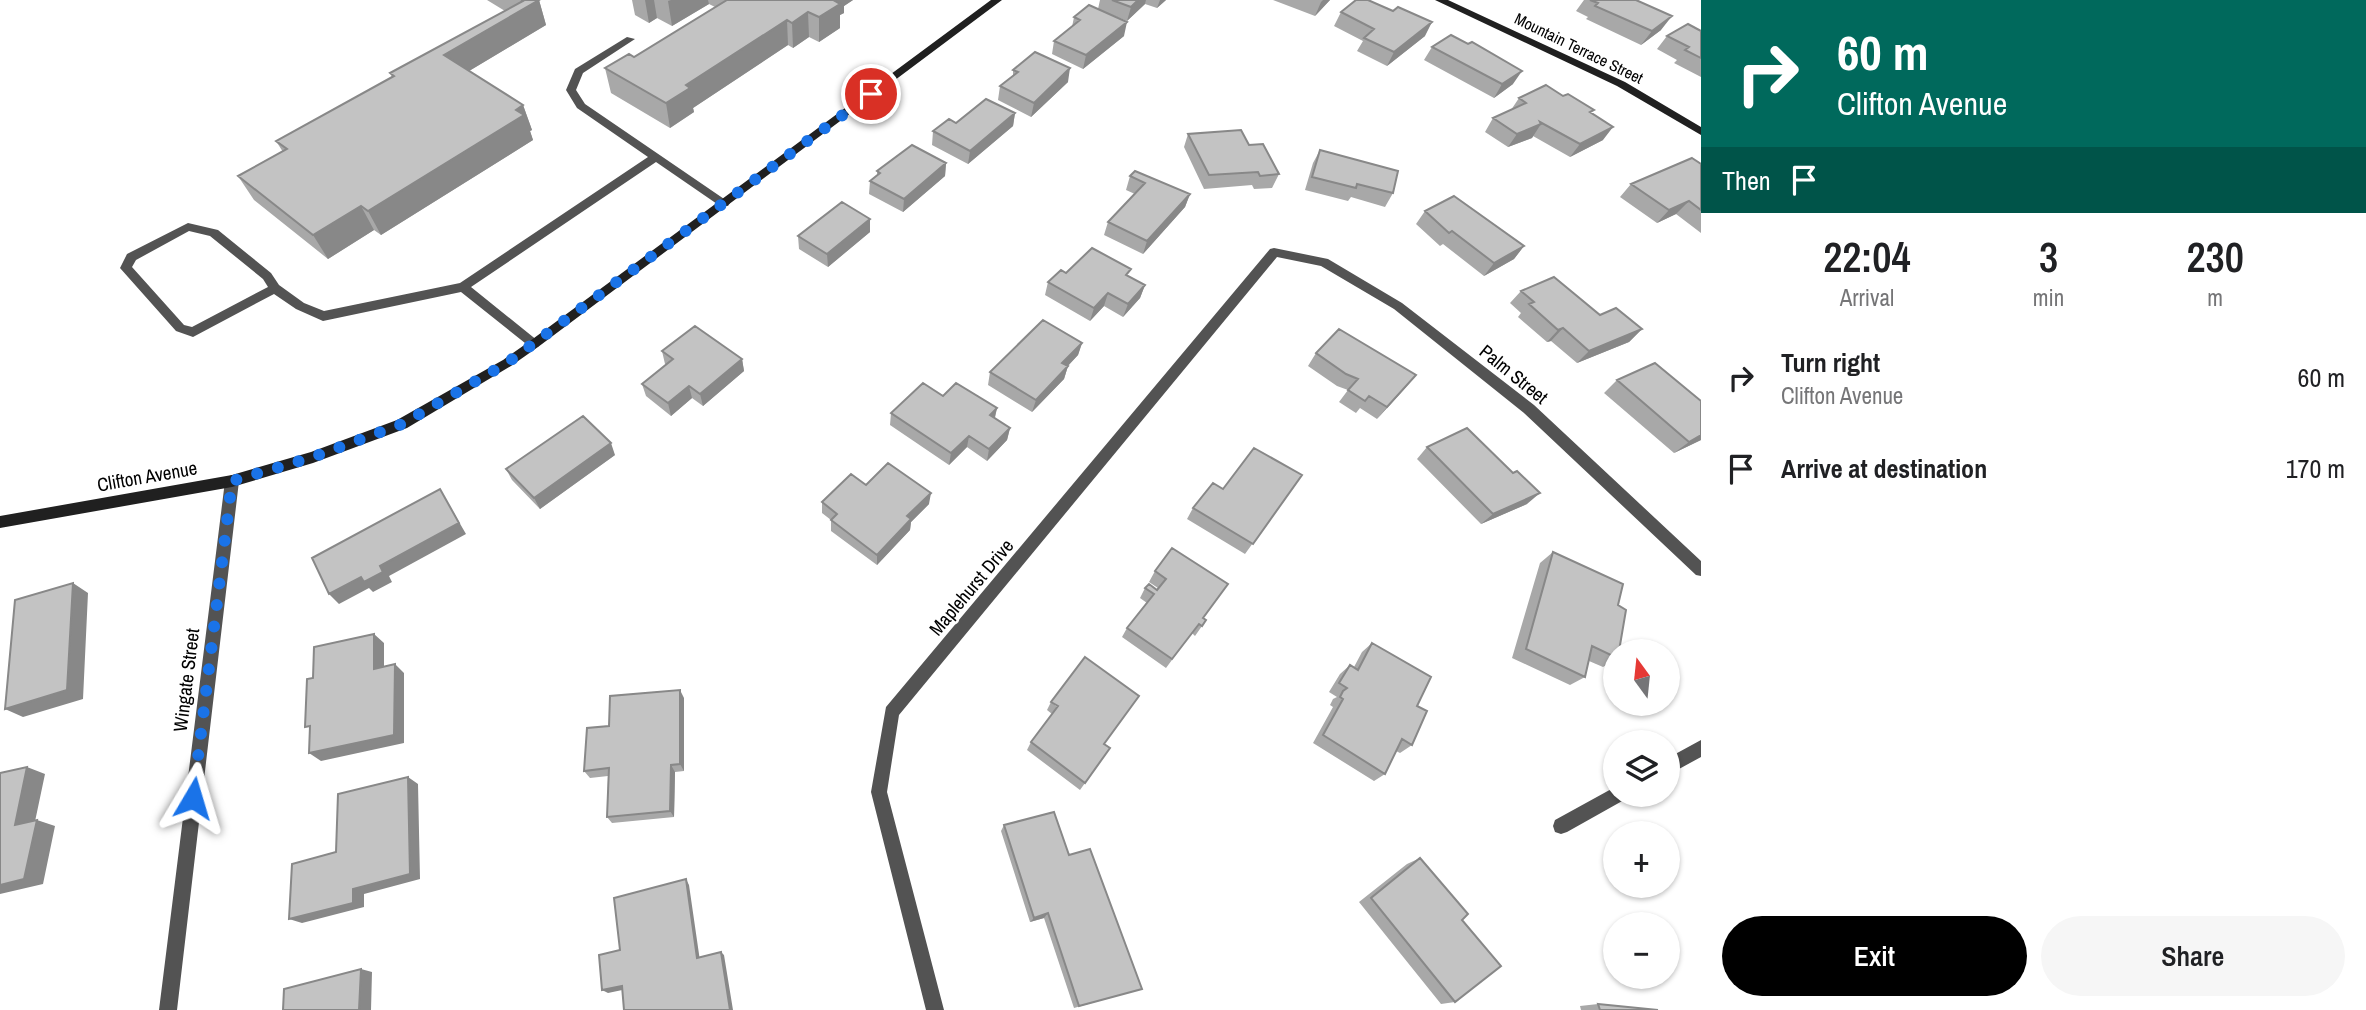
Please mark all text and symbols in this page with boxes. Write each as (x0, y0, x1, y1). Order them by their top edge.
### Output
street label: Mountain Terrace Street (1511, 7, 1647, 89)
text: 60 m (1837, 19, 1929, 85)
icon: right (1722, 28, 1813, 119)
pin (841, 64, 901, 124)
icon: arrive (852, 75, 890, 113)
text: Clifton Avenue (1837, 82, 2007, 125)
icon: arrive (1785, 161, 1823, 199)
text: Then (1722, 163, 1771, 198)
text: 22:04 (1823, 229, 1911, 285)
text: 3 (2039, 229, 2058, 285)
text: 230 (2186, 229, 2244, 285)
text: Arrival (1840, 282, 1894, 313)
text: min (2033, 282, 2064, 313)
text: m (2207, 282, 2223, 313)
street label: Palm Street (1474, 338, 1554, 410)
text: Turn right (1781, 345, 1880, 380)
icon: right (1722, 359, 1760, 397)
text: 60 m (2298, 360, 2345, 395)
text: Clifton Avenue (1781, 380, 1903, 411)
icon: arrive (1722, 450, 1760, 488)
text: Arrive at destination (1781, 451, 1987, 486)
text: 170 m (2286, 451, 2345, 486)
street label: Clifton Avenue (95, 454, 199, 498)
street label: Maplehurst Drive (923, 533, 1019, 641)
street label: Wingate Street (167, 626, 205, 733)
north arrow (1603, 639, 1680, 716)
map controls (1603, 639, 1680, 989)
button: layers (1603, 730, 1680, 807)
position arrow (156, 761, 230, 835)
button: + (1603, 821, 1680, 898)
button: − (1603, 912, 1680, 989)
button: Exit (1722, 916, 2027, 996)
button: Share (2041, 916, 2345, 996)

